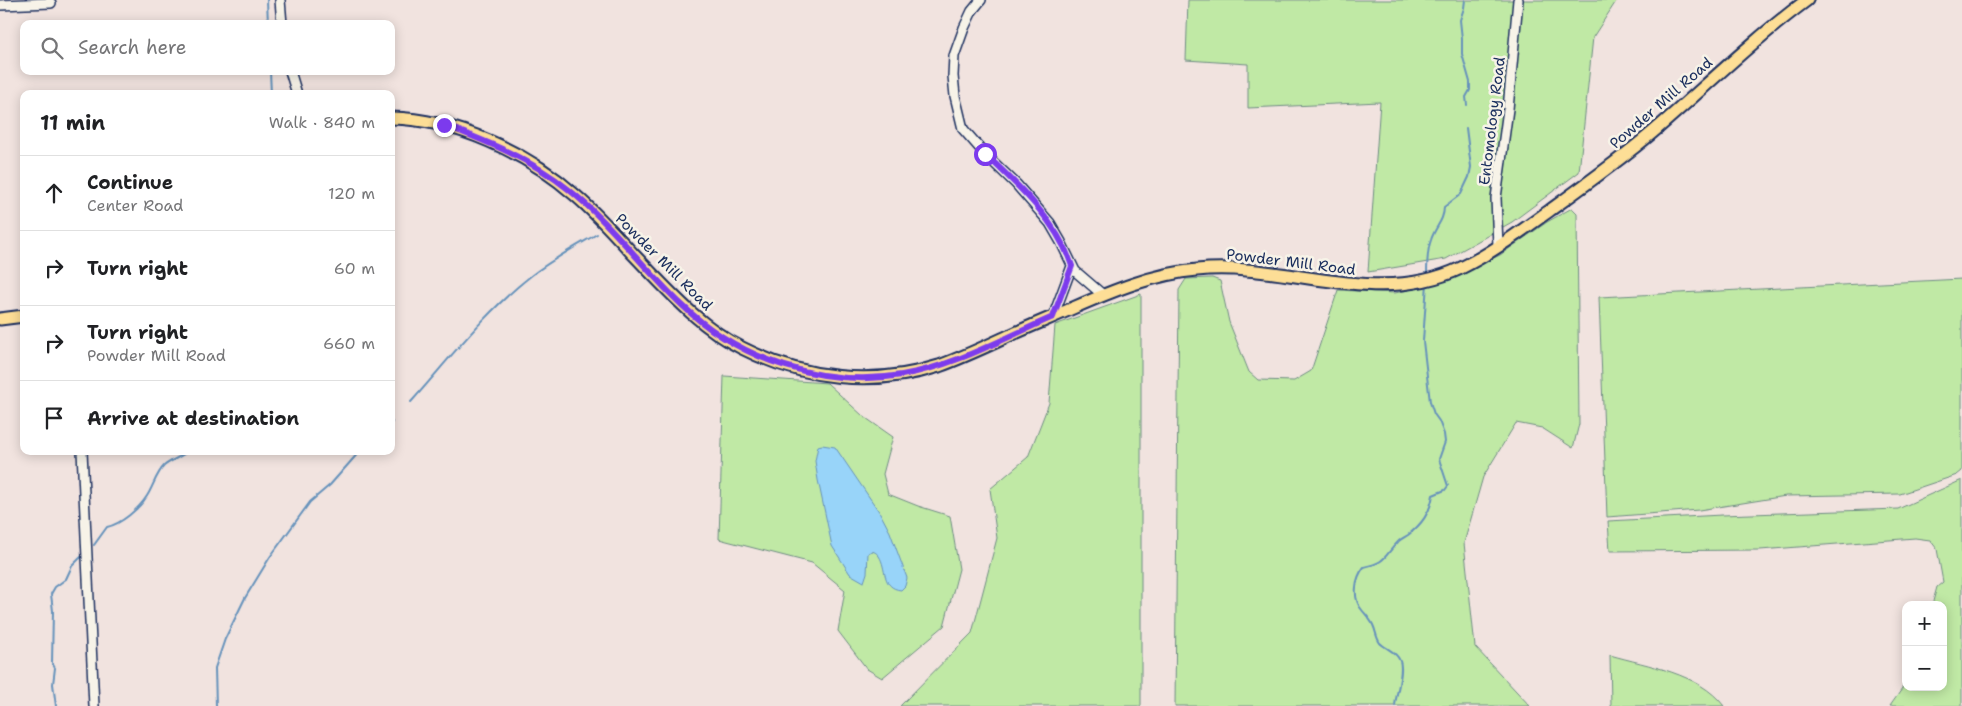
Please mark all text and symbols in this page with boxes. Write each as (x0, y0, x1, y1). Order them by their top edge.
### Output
search box (20, 20, 395, 75)
icon: search (38, 34, 66, 62)
text: Search here (78, 35, 187, 60)
street label: Powder Mill Road (1605, 52, 1717, 153)
street label: Entomology Road (1474, 55, 1510, 186)
text: 11 min (40, 109, 105, 137)
text: Walk · 840 m (269, 112, 375, 133)
route end (433, 114, 456, 137)
route start (974, 143, 997, 166)
text: Continue (87, 170, 173, 195)
icon: ahead (40, 179, 68, 207)
text: 120 m (328, 183, 375, 204)
text: Center Road (87, 195, 184, 216)
street label: Powder Mill Road (611, 209, 717, 315)
street label: Powder Mill Road (1225, 244, 1357, 280)
icon: right (40, 254, 68, 282)
text: Turn right (87, 256, 188, 281)
text: 60 m (334, 258, 375, 279)
text: Turn right (87, 320, 188, 345)
icon: right (40, 329, 68, 357)
text: 660 m (323, 333, 375, 354)
text: Powder Mill Road (87, 345, 226, 366)
icon: arrive (40, 404, 68, 432)
text: Arrive at destination (87, 406, 299, 431)
map controls (1902, 601, 1947, 691)
button: + (1902, 601, 1947, 646)
button: − (1902, 646, 1947, 691)

